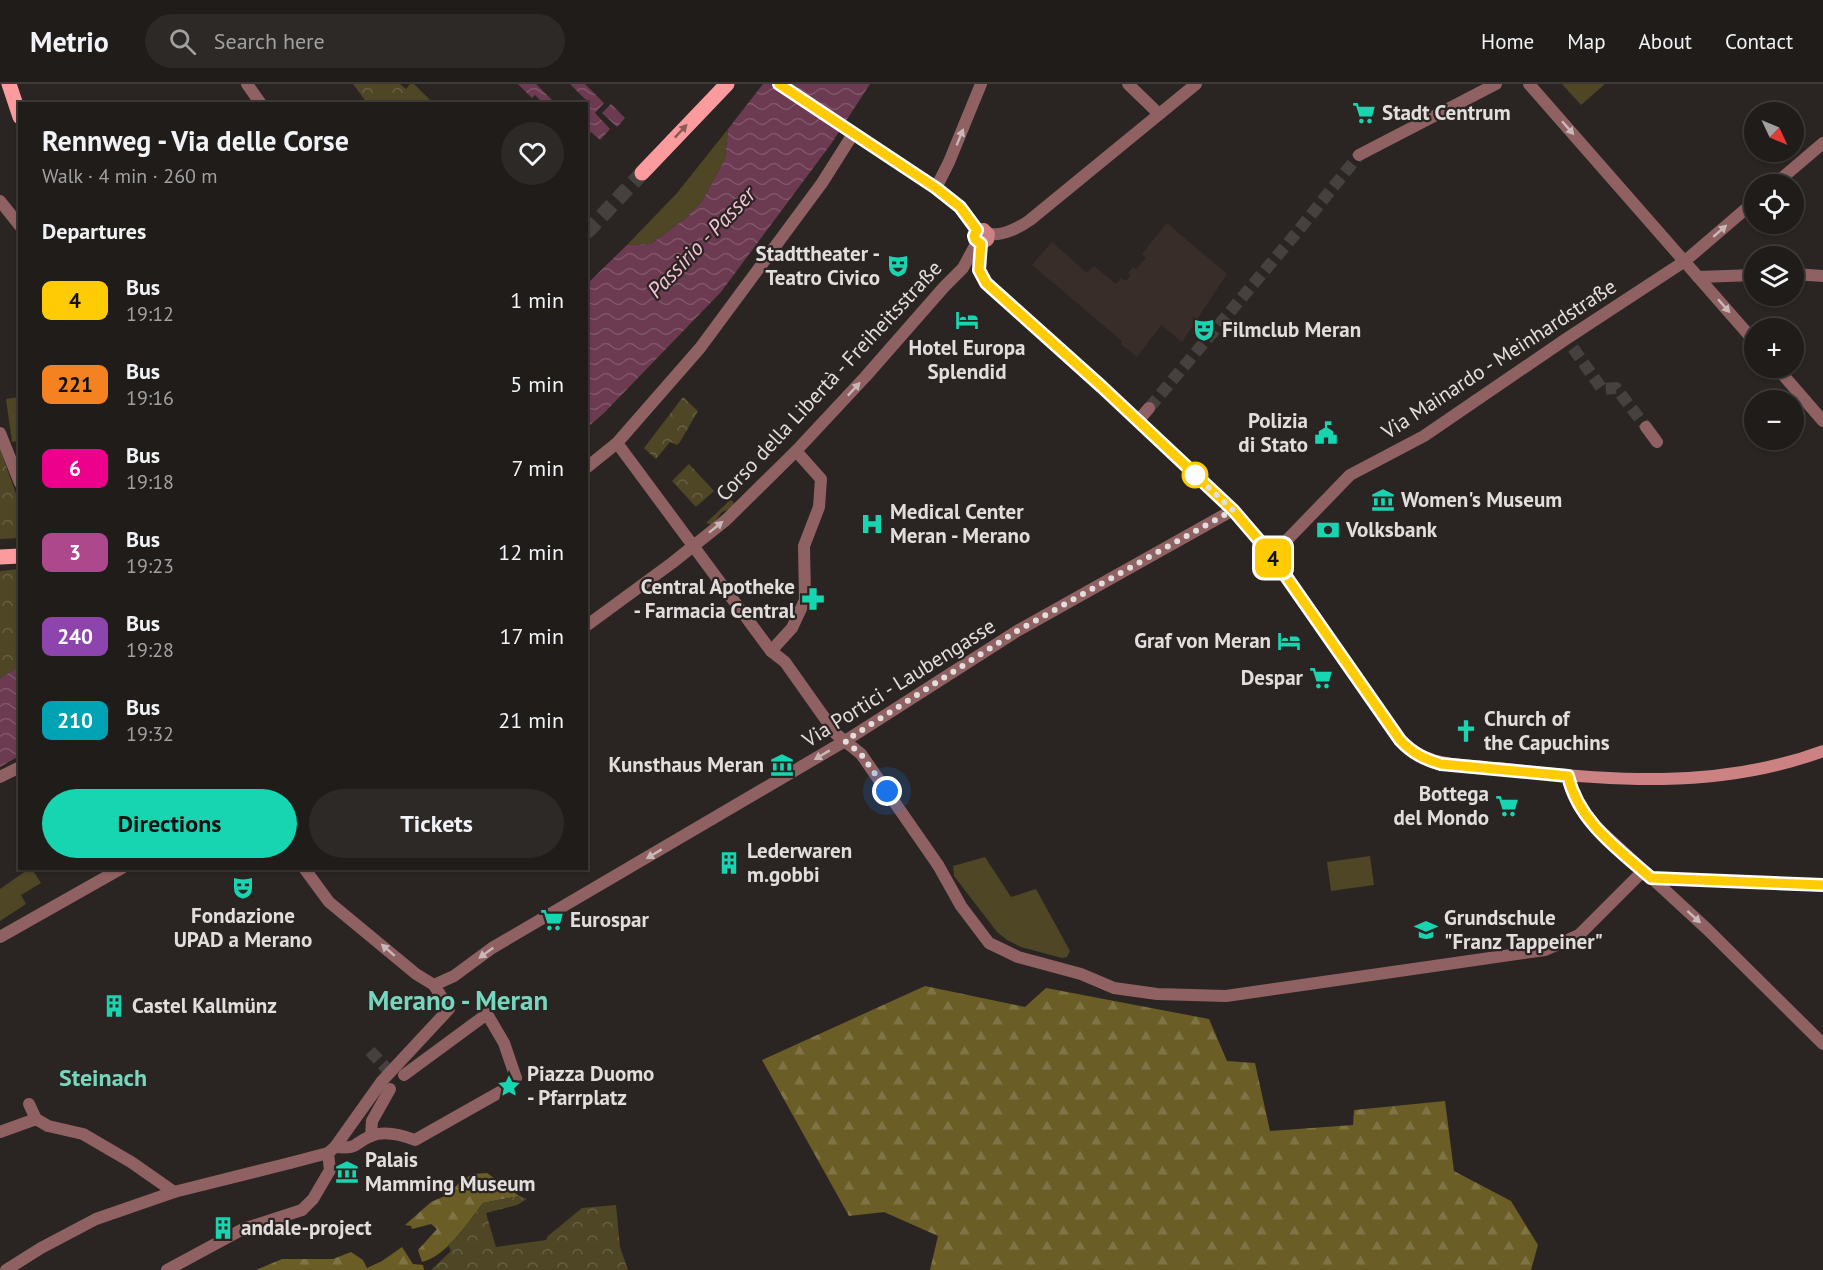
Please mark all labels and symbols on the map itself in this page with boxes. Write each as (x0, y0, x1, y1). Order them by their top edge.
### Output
place label: Stadt Centrum (1382, 99, 1511, 126)
supermarket icon: Stadt Centrum (1351, 100, 1377, 126)
north arrow (1744, 102, 1804, 162)
one-way arrow (1561, 120, 1574, 136)
one-way arrow (674, 125, 688, 139)
one-way arrow (955, 127, 965, 145)
water label: Passirio - Passer (641, 179, 762, 304)
one-way arrow (1712, 225, 1728, 238)
place label: Stadttheater - Teatro Civico (756, 240, 880, 291)
theatre icon: Stadttheater - Teatro Civico (885, 253, 911, 279)
street label: Corso della Libertà - Freiheitsstraße (710, 255, 947, 507)
street label: Via Mainardo - Meinhardstraße (1375, 272, 1621, 445)
one-way arrow (1717, 298, 1730, 313)
hotel icon: Hotel Europa Splendid (954, 307, 980, 333)
place label: Filmclub Meran (1222, 316, 1361, 343)
theatre icon: Filmclub Meran (1191, 317, 1217, 343)
place label: Hotel Europa Splendid (909, 334, 1026, 385)
one-way arrow (847, 381, 861, 396)
place label: Polizia di Stato (1238, 407, 1308, 458)
public building icon: Polizia di Stato (1313, 420, 1339, 446)
unlabelled marker (1182, 462, 1208, 488)
place label: Women's Museum (1401, 486, 1562, 513)
museum icon: Women's Museum (1370, 487, 1396, 513)
place label: Medical Center Meran - Merano (890, 498, 1030, 549)
hospital icon: Medical Center Meran - Merano (859, 511, 885, 537)
place label: Volksbank (1345, 516, 1438, 543)
bank icon: Volksbank (1315, 517, 1341, 543)
one-way arrow (709, 522, 724, 534)
line badge: 4 (1254, 538, 1292, 578)
place label: Central Apotheke - Farmacia Central (633, 573, 796, 624)
pharmacy icon: Central Apotheke - Farmacia Central (800, 586, 826, 612)
street label: Via Portici - Laubengasse (796, 612, 1000, 754)
place label: Graf von Meran (1134, 627, 1271, 654)
hotel icon: Graf von Meran (1276, 628, 1302, 654)
place label: Despar (1241, 664, 1304, 691)
supermarket icon: Despar (1308, 665, 1334, 691)
place label: Church of the Capuchins (1484, 705, 1610, 756)
church icon: Church of the Capuchins (1453, 718, 1479, 744)
one-way arrow (814, 749, 830, 760)
place label: Kunsthaus Meran (608, 751, 764, 778)
museum icon: Kunsthaus Meran (769, 752, 795, 778)
your location (872, 776, 902, 806)
place label: Bottega del Mondo (1393, 780, 1489, 831)
supermarket icon: Bottega del Mondo (1494, 793, 1520, 819)
place label: Lederwaren m.gobbi (747, 837, 852, 888)
one-way arrow (645, 849, 662, 859)
building icon: Lederwaren m.gobbi (716, 850, 742, 876)
theatre icon: Fondazione UPAD a Merano (230, 875, 256, 901)
place label: Fondazione UPAD a Merano (174, 902, 312, 953)
place label: Grundschule "Franz Tappeiner" (1444, 904, 1603, 955)
place label: Eurospar (570, 906, 650, 933)
supermarket icon: Eurospar (539, 907, 565, 933)
one-way arrow (1686, 910, 1701, 923)
school or university icon: Grundschule "Franz Tappeiner" (1413, 917, 1439, 943)
one-way arrow (380, 943, 396, 956)
one-way arrow (478, 946, 493, 958)
district label: Merano - Meran (368, 983, 548, 1017)
place label: Castel Kallmünz (132, 992, 277, 1019)
building icon: Castel Kallmünz (101, 993, 127, 1019)
place label: Piazza Duomo - Pfarrplatz (527, 1060, 654, 1111)
district label: Steinach (59, 1062, 147, 1093)
place icon: Piazza Duomo - Pfarrplatz (496, 1073, 522, 1099)
place label: Palais Mamming Museum (365, 1146, 536, 1197)
museum icon: Palais Mamming Museum (334, 1159, 360, 1185)
place label: andale-project (241, 1214, 372, 1241)
building icon: andale-project (210, 1215, 236, 1241)

